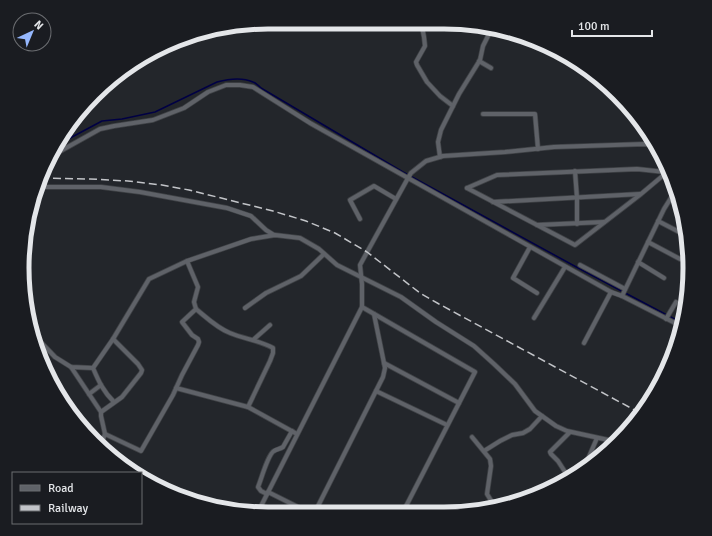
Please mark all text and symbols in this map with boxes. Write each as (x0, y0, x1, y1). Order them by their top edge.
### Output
north arrow (12, 12, 52, 52)
scale bar (572, 12, 652, 38)
text: N (31, 18, 46, 33)
text: 100 m (578, 19, 610, 34)
legend (12, 472, 142, 524)
text: Road (48, 481, 74, 496)
text: Railway (48, 501, 88, 516)

